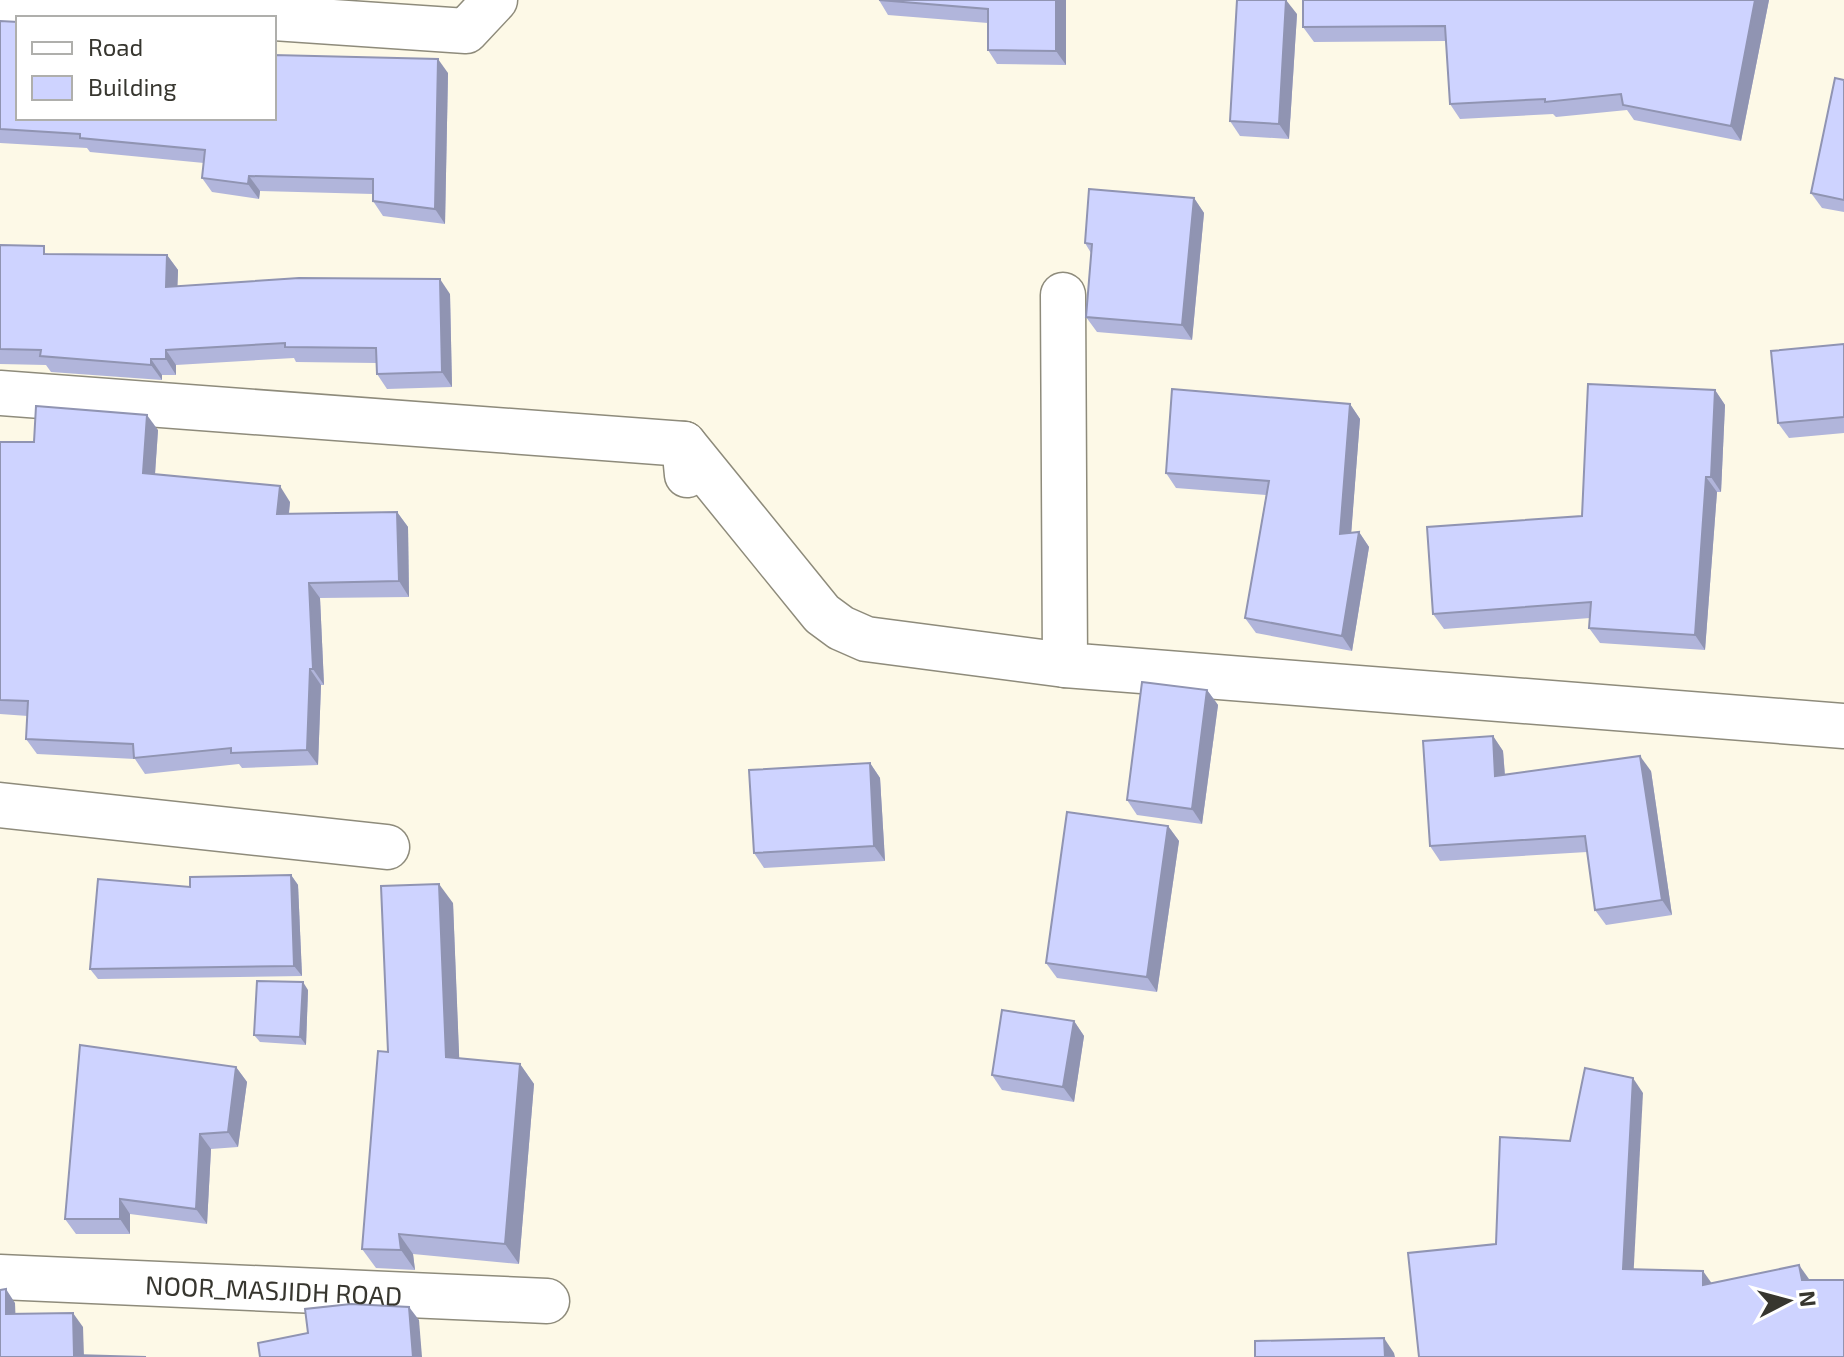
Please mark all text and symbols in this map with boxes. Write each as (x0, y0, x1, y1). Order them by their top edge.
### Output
legend (16, 16, 276, 120)
text: Road (88, 32, 143, 61)
text: Building (88, 72, 177, 101)
north arrow (1748, 1261, 1828, 1341)
street label: NOOR_MASJIDH ROAD (145, 1268, 403, 1310)
text: N (1795, 1290, 1823, 1308)

